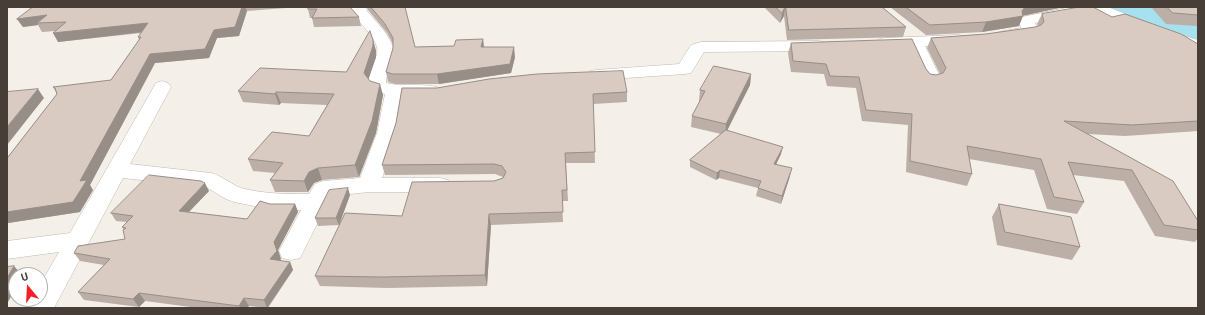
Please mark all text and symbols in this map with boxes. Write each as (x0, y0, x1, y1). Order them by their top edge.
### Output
north arrow (8, 267, 48, 307)
text: U (19, 269, 30, 283)

